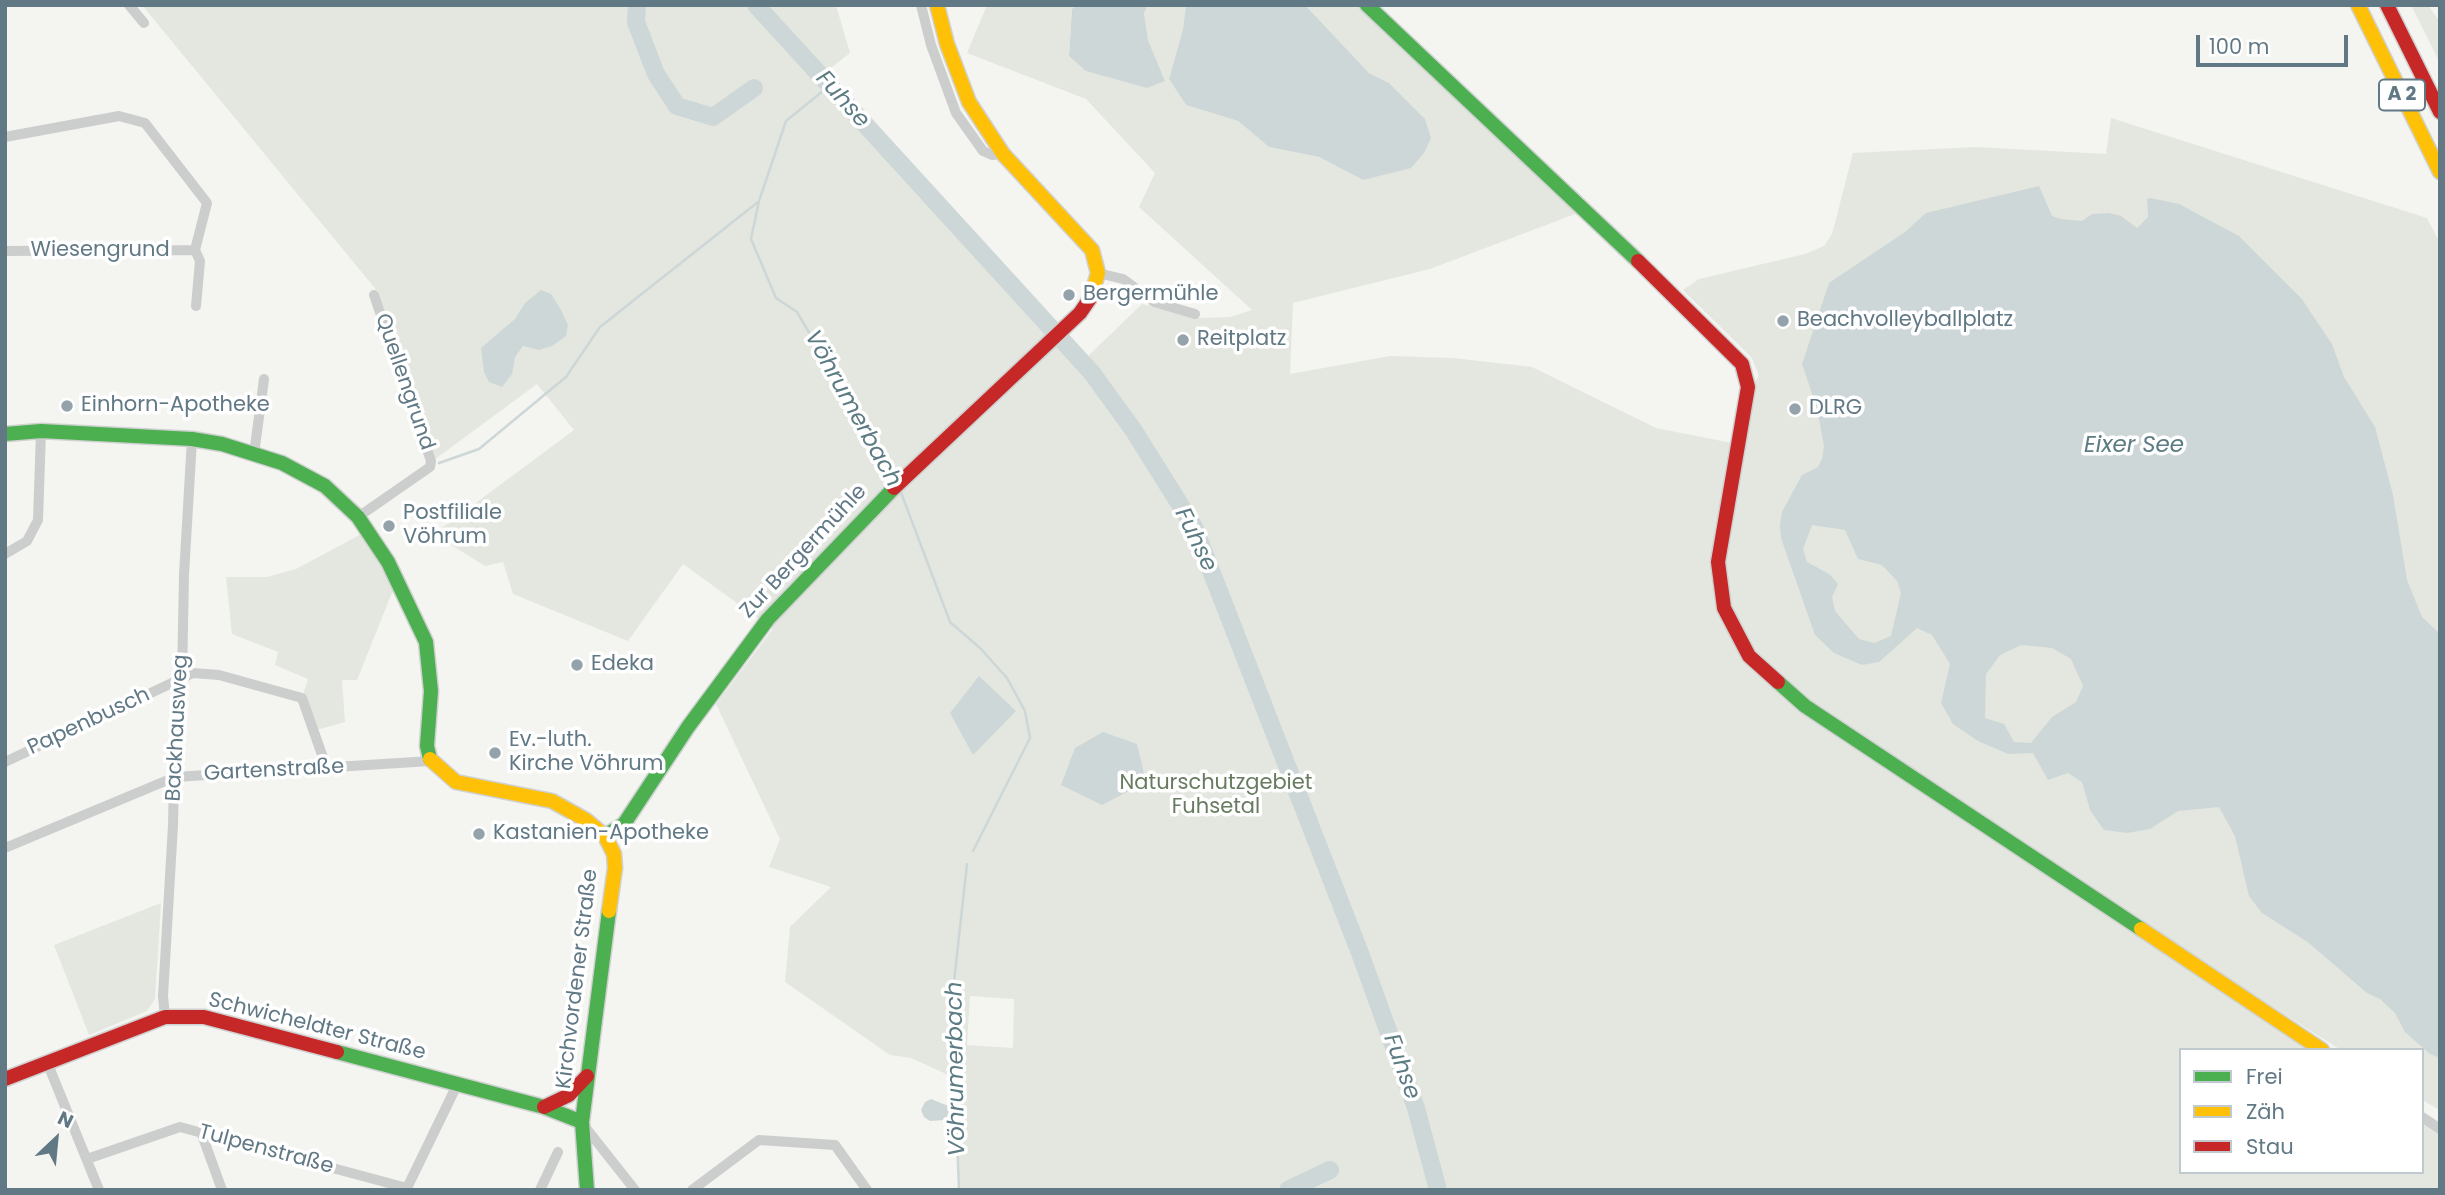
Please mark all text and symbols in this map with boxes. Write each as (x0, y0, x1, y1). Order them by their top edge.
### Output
scale bar (2200, 21, 2352, 65)
text: 100 m (2209, 32, 2269, 61)
water label: Fuhse (809, 66, 875, 134)
road number: A 2 (2379, 80, 2425, 110)
street label: Wiesengrund (30, 238, 170, 264)
place label: Bergermühle (1083, 282, 1218, 308)
marker: Bergermühle (1061, 287, 1077, 303)
place label: Beachvolleyballplatz (1797, 308, 2013, 334)
street label: Quellengrund (369, 310, 439, 454)
marker: Beachvolleyballplatz (1775, 313, 1791, 329)
water label: Vöhrumerbach (798, 326, 906, 492)
place label: Reitplatz (1197, 327, 1286, 353)
marker: Reitplatz (1175, 332, 1191, 348)
place label: Einhorn-Apotheke (81, 393, 270, 419)
place label: DLRG (1809, 396, 1862, 422)
marker: Einhorn-Apotheke (59, 398, 75, 414)
marker: DLRG (1787, 401, 1803, 417)
water label: Eixer See (2084, 432, 2184, 460)
street label: Zur Bergermühle (736, 480, 872, 624)
place label: Postfiliale Vöhrum (403, 501, 502, 551)
water label: Fuhse (1168, 504, 1222, 576)
marker: Postfiliale Vöhrum (381, 518, 397, 534)
place label: Edeka (591, 652, 654, 678)
street label: Backhausweg (162, 654, 194, 802)
marker: Edeka (569, 657, 585, 673)
street label: Papenbusch (24, 683, 154, 761)
place label: Ev.-luth. Kirche Vöhrum (509, 728, 663, 778)
marker: Ev.-luth. Kirche Vöhrum (487, 745, 503, 761)
street label: Gartenstraße (203, 755, 345, 787)
park label: Naturschutzgebiet Fuhsetal (1120, 771, 1312, 821)
place label: Kastanien-Apotheke (493, 821, 709, 847)
marker: Kastanien-Apotheke (471, 826, 487, 842)
street label: Kirchvordener Straße (552, 868, 604, 1090)
water label: Vöhrumerbach (942, 981, 972, 1157)
street label: Schwicheldter Straße (206, 988, 428, 1066)
water label: Fuhse (1377, 1031, 1425, 1103)
legend (2179, 1048, 2424, 1174)
text: Frei (2246, 1062, 2283, 1091)
text: Zäh (2246, 1097, 2285, 1126)
north arrow (21, 1104, 91, 1174)
text: N (53, 1104, 78, 1135)
street label: Tulpenstraße (196, 1120, 336, 1180)
text: Stau (2246, 1132, 2294, 1161)

